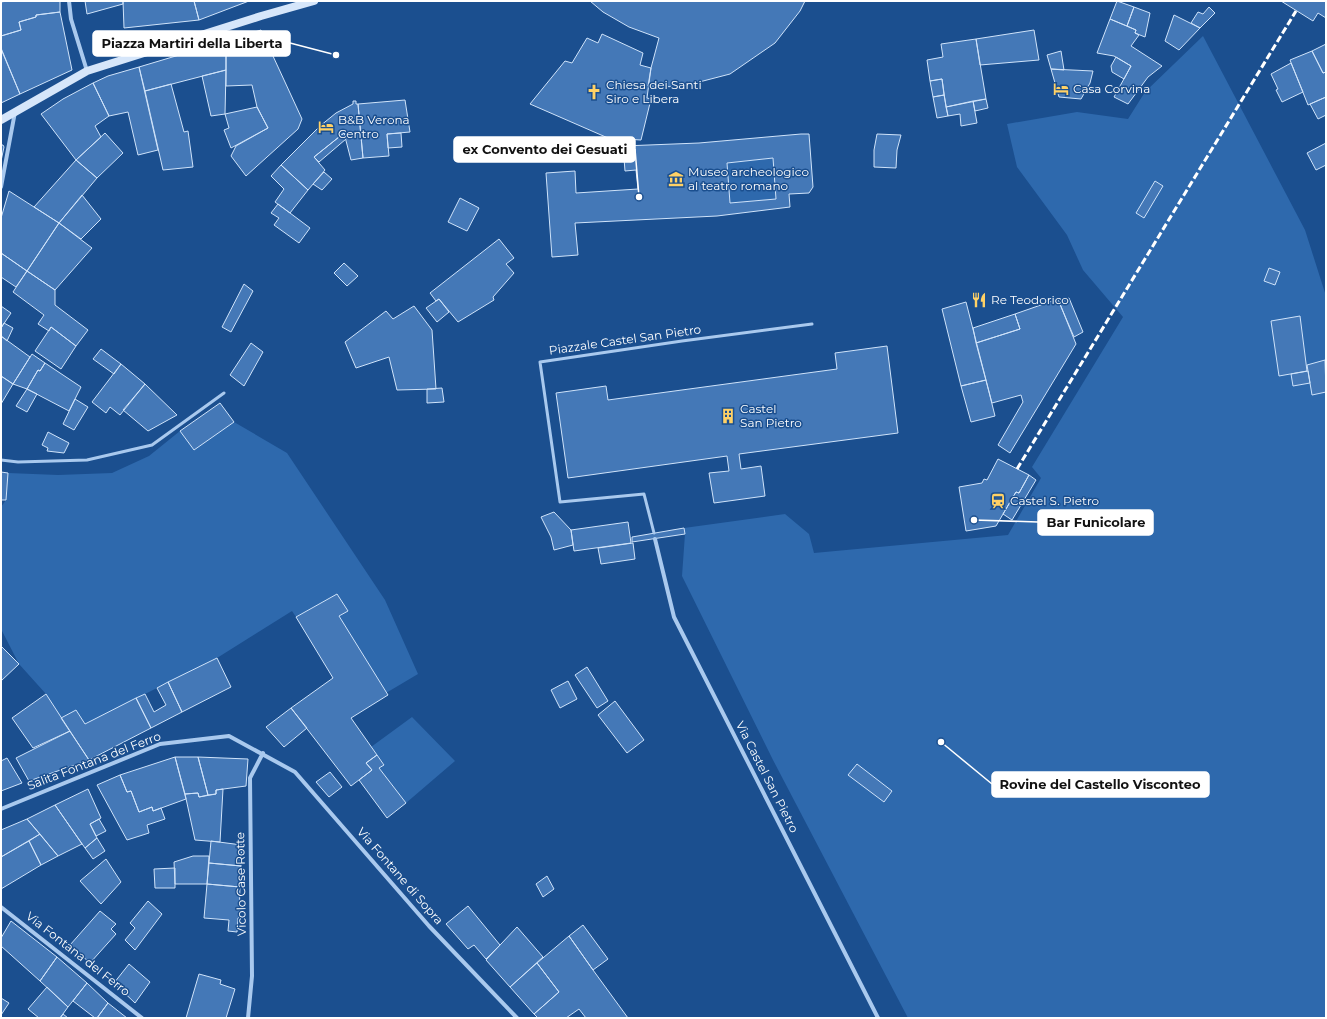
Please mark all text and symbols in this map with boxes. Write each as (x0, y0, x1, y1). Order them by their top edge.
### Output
callout: Piazza Martiri della Liberta (93, 31, 290, 56)
text: Piazza Martiri della Liberta (101, 35, 283, 51)
place label: Chiesa dei Santi Siro e Libera (606, 77, 702, 106)
hotel icon: Casa Corvina (1052, 80, 1070, 98)
place label: Casa Corvina (1073, 81, 1150, 96)
church icon: Chiesa dei Santi Siro e Libera (585, 83, 603, 101)
place label: B&B Verona Centro (338, 112, 410, 141)
hotel icon: B&B Verona Centro (317, 118, 335, 136)
callout: ex Convento dei Gesuati (454, 137, 635, 162)
text: ex Convento dei Gesuati (463, 141, 627, 157)
place label: Museo archeologico al teatro romano (688, 164, 809, 193)
museum icon: Museo archeologico al teatro romano (667, 170, 685, 188)
restaurant icon: Re Teodorico (970, 291, 988, 309)
place label: Re Teodorico (991, 292, 1069, 307)
street label: Piazzale Castel San Pietro (548, 321, 702, 358)
place label: Castel San Pietro (740, 401, 802, 430)
building icon: Castel San Pietro (719, 407, 737, 425)
station icon: Castel S. Pietro (989, 492, 1007, 510)
place label: Castel S. Pietro (1010, 493, 1099, 508)
callout: Bar Funicolare (1038, 510, 1153, 535)
text: Bar Funicolare (1047, 514, 1145, 530)
street label: Via Castel San Pietro (733, 719, 802, 835)
street label: Salita Fontana del Ferro (25, 728, 163, 793)
callout: Rovine del Castello Visconteo (992, 772, 1209, 797)
text: Rovine del Castello Visconteo (1000, 776, 1201, 792)
street label: Via Fontane di Sopra (354, 824, 447, 927)
street label: Vicolo Case Rotte (232, 832, 249, 936)
street label: Via Fontana del Ferro (23, 908, 133, 999)

